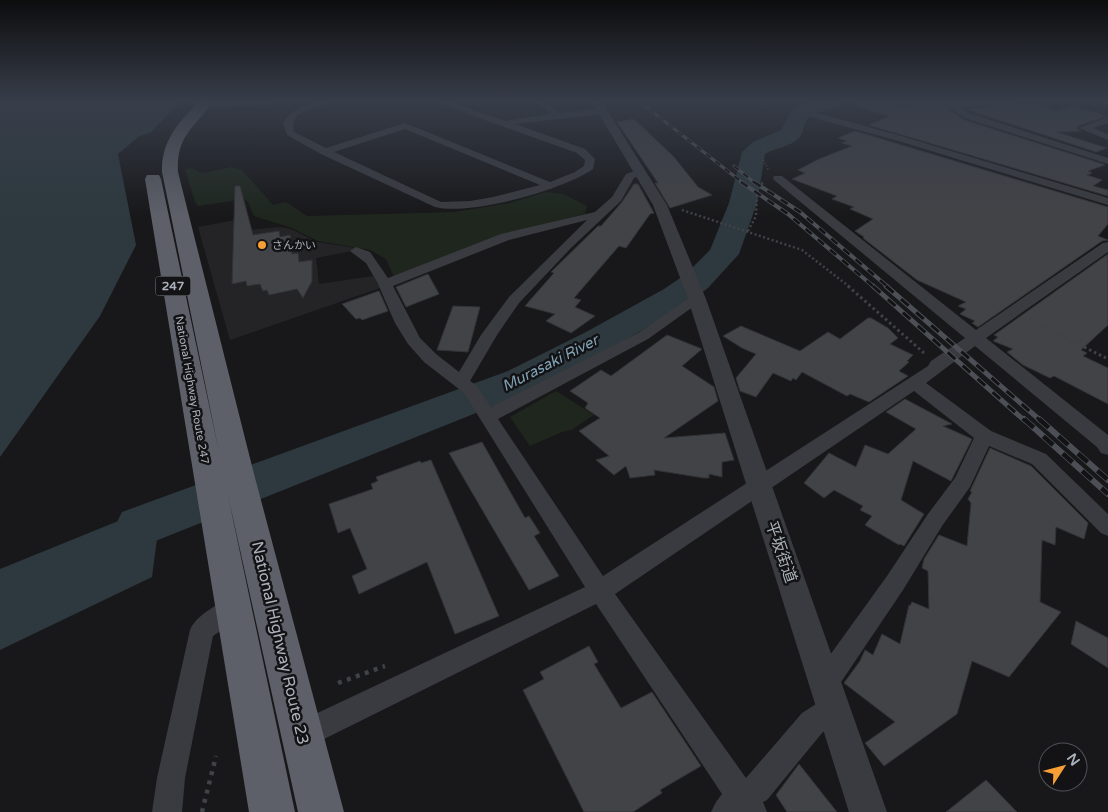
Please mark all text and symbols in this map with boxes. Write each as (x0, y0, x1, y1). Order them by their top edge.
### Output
marker: さんかい (256, 239, 268, 251)
place label: さんかい (272, 239, 316, 252)
road number: 247 (156, 276, 190, 296)
street label: National Highway Route 247 (173, 315, 211, 465)
water label: Murasaki River (499, 330, 603, 395)
street label: 平坂街道 (761, 518, 801, 586)
street label: National Highway Route 23 (247, 539, 313, 747)
north arrow (1038, 742, 1088, 792)
text: N (1063, 750, 1083, 769)

